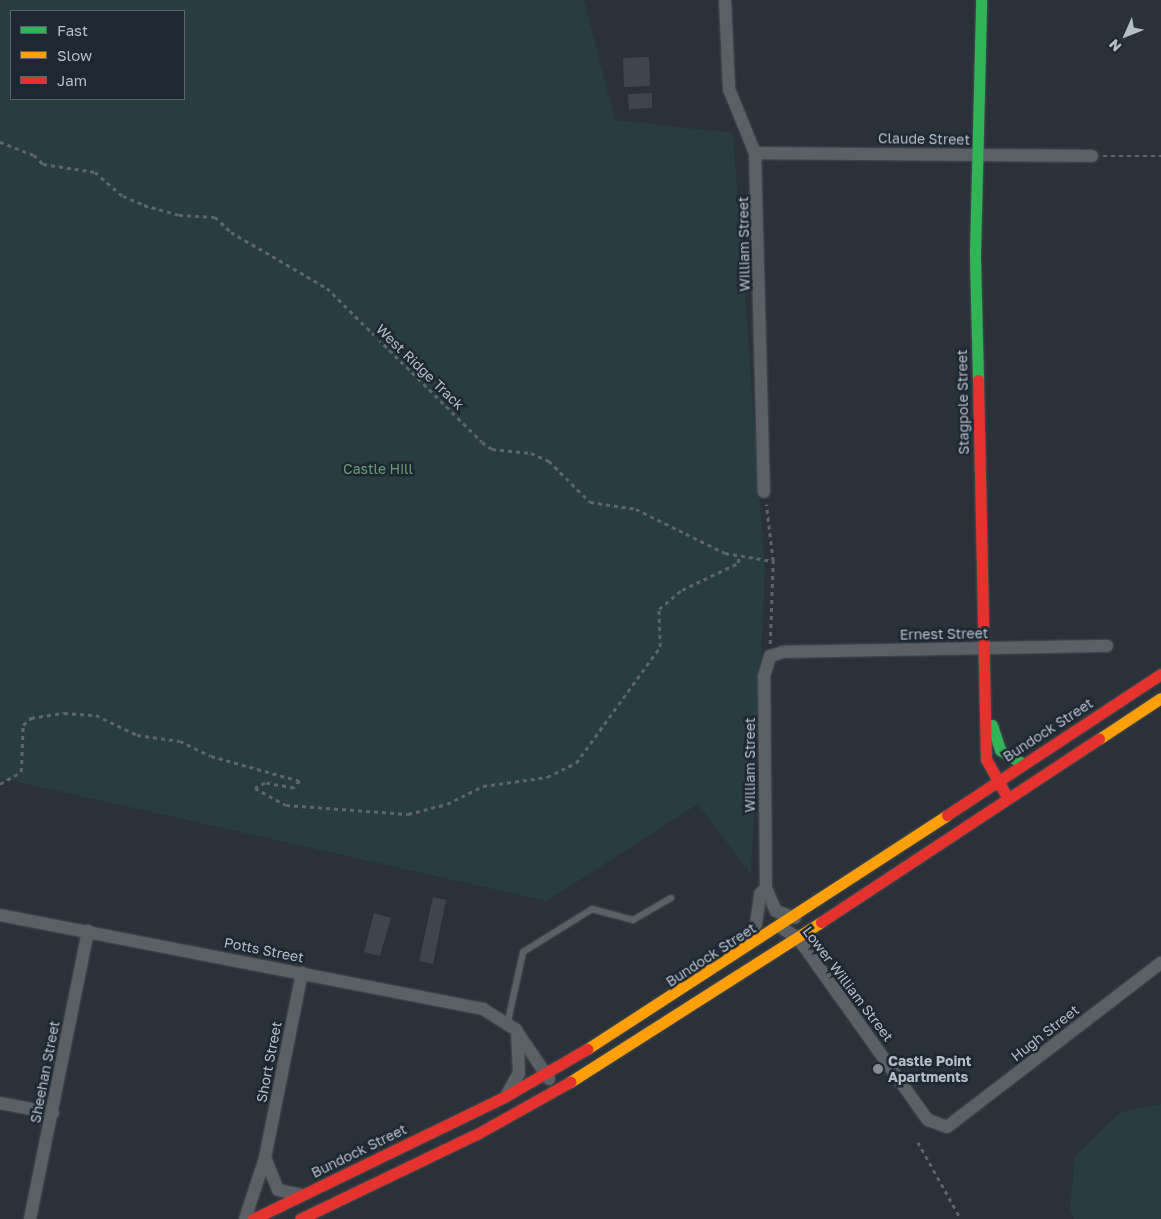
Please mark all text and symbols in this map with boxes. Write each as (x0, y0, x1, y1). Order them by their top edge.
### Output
legend (10, 10, 185, 100)
north arrow (1101, 10, 1151, 60)
text: Fast (57, 21, 88, 39)
text: N (1105, 36, 1125, 56)
text: Slow (57, 46, 92, 64)
text: Jam (57, 71, 87, 89)
street label: Claude Street (878, 130, 970, 148)
street label: William Street (735, 196, 753, 292)
street label: West Ridge Track (373, 321, 467, 413)
street label: Stagpole Street (954, 349, 972, 455)
park label: Castle Hill (343, 461, 413, 477)
street label: Ernest Street (900, 625, 988, 643)
street label: Bundock Street (1000, 695, 1096, 765)
street label: William Street (742, 717, 758, 813)
street label: Bundock Street (663, 920, 759, 990)
street label: Lower William Street (799, 923, 897, 1045)
street label: Potts Street (223, 934, 305, 966)
street label: Hugh Street (1008, 1001, 1082, 1065)
street label: Sheehan Street (27, 1019, 63, 1125)
street label: Short Street (253, 1020, 285, 1104)
place label: Castle Point Apartments (888, 1053, 971, 1086)
marker: Castle Point Apartments (872, 1063, 884, 1075)
street label: Bundock Street (309, 1121, 409, 1181)

